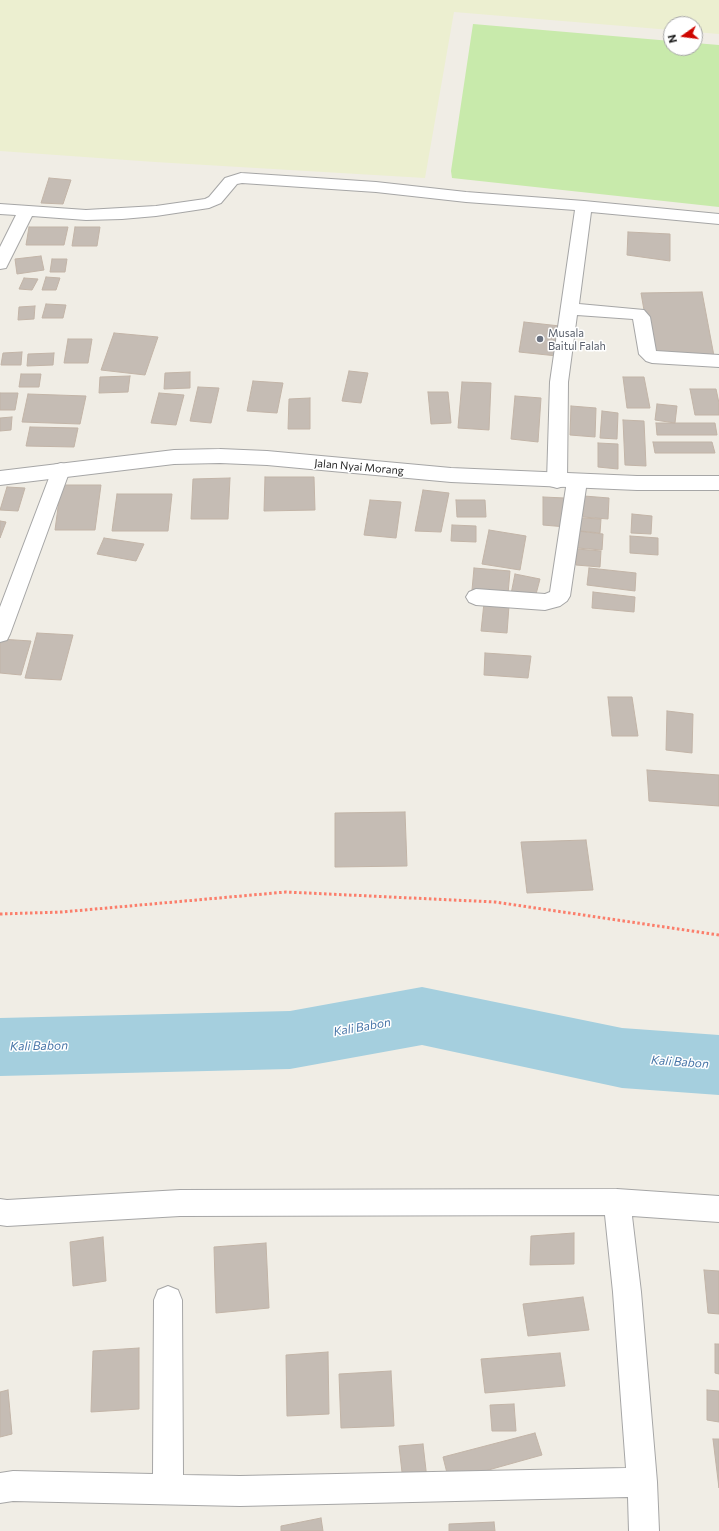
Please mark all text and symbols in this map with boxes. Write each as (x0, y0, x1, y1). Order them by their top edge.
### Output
north arrow (663, 16, 703, 56)
text: N (665, 33, 679, 44)
place label: Musala Baitul Falah (548, 326, 606, 352)
marker: Musala Baitul Falah (535, 334, 545, 344)
street label: Jalan Nyai Morang (314, 457, 404, 477)
water label: Kali Babon (332, 1015, 392, 1039)
water label: Kali Babon (10, 1038, 68, 1054)
water label: Kali Babon (651, 1053, 709, 1071)

